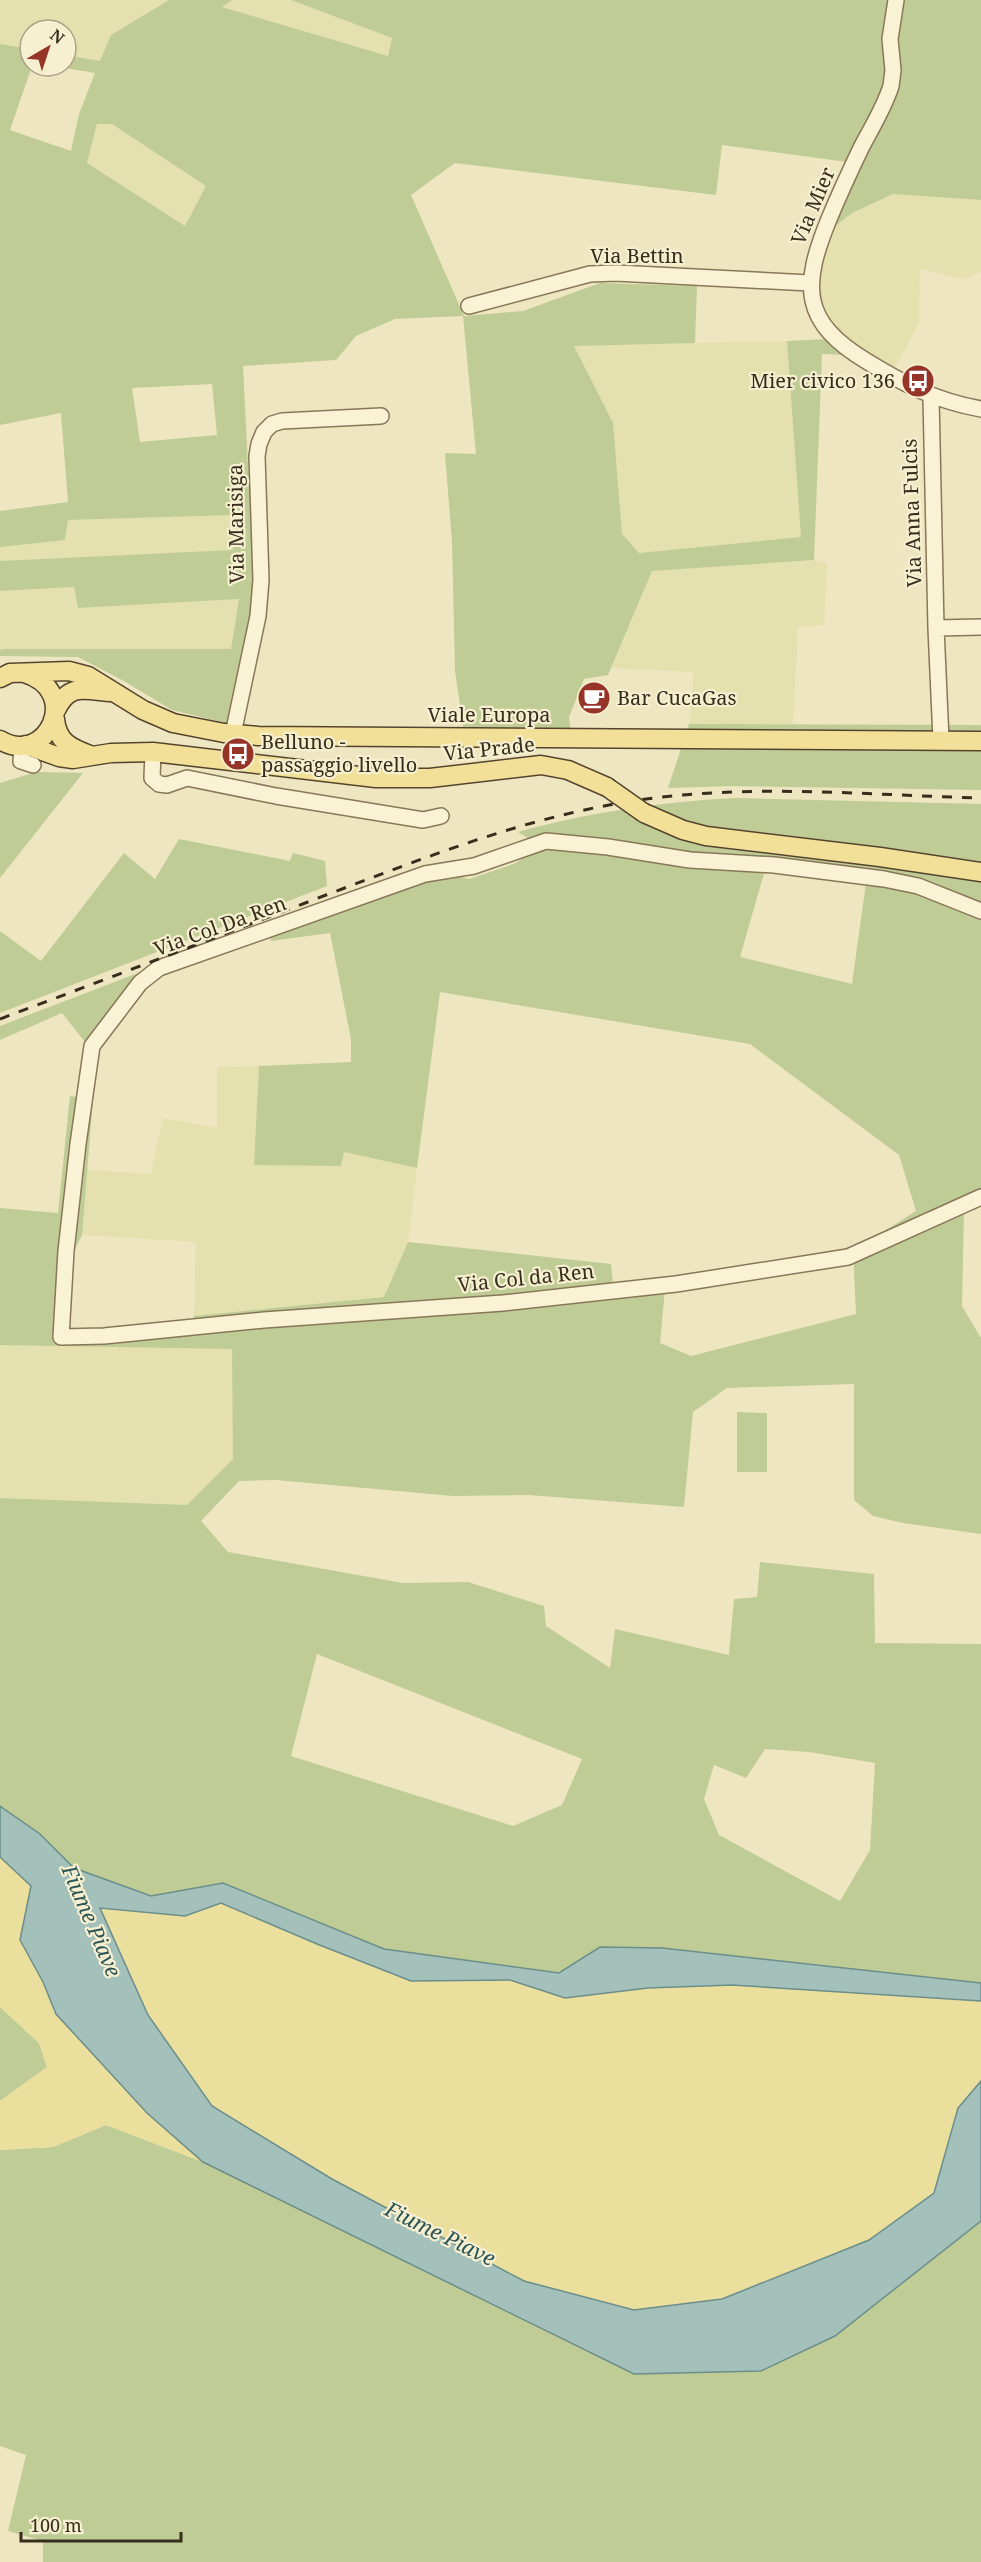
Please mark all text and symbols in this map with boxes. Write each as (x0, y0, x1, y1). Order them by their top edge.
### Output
north arrow (18, 18, 78, 78)
text: N (46, 24, 70, 49)
street label: Via Mier (784, 162, 841, 249)
street label: Via Bettin (590, 242, 684, 269)
bus stop icon: Mier civico 136 (900, 363, 936, 399)
place label: Mier civico 136 (750, 367, 895, 394)
street label: Via Anna Fulcis (895, 438, 928, 588)
street label: Via Marisiga (221, 464, 250, 584)
cafe icon: Bar CucaGas (576, 680, 612, 716)
place label: Bar CucaGas (617, 684, 737, 711)
street label: Viale Europa (428, 701, 550, 728)
place label: Belluno - passaggio livello (261, 728, 417, 778)
street label: Via Prade (442, 730, 536, 767)
bus stop icon: Belluno - passaggio livello (220, 736, 256, 772)
street label: Via Col Da Ren (150, 889, 290, 962)
street label: Via Col da Ren (456, 1257, 596, 1298)
water label: Fiume Piave (55, 1859, 128, 1981)
water label: Fiume Piave (380, 2194, 500, 2272)
scale bar (21, 2505, 182, 2543)
text: 100 m (30, 2513, 82, 2537)

